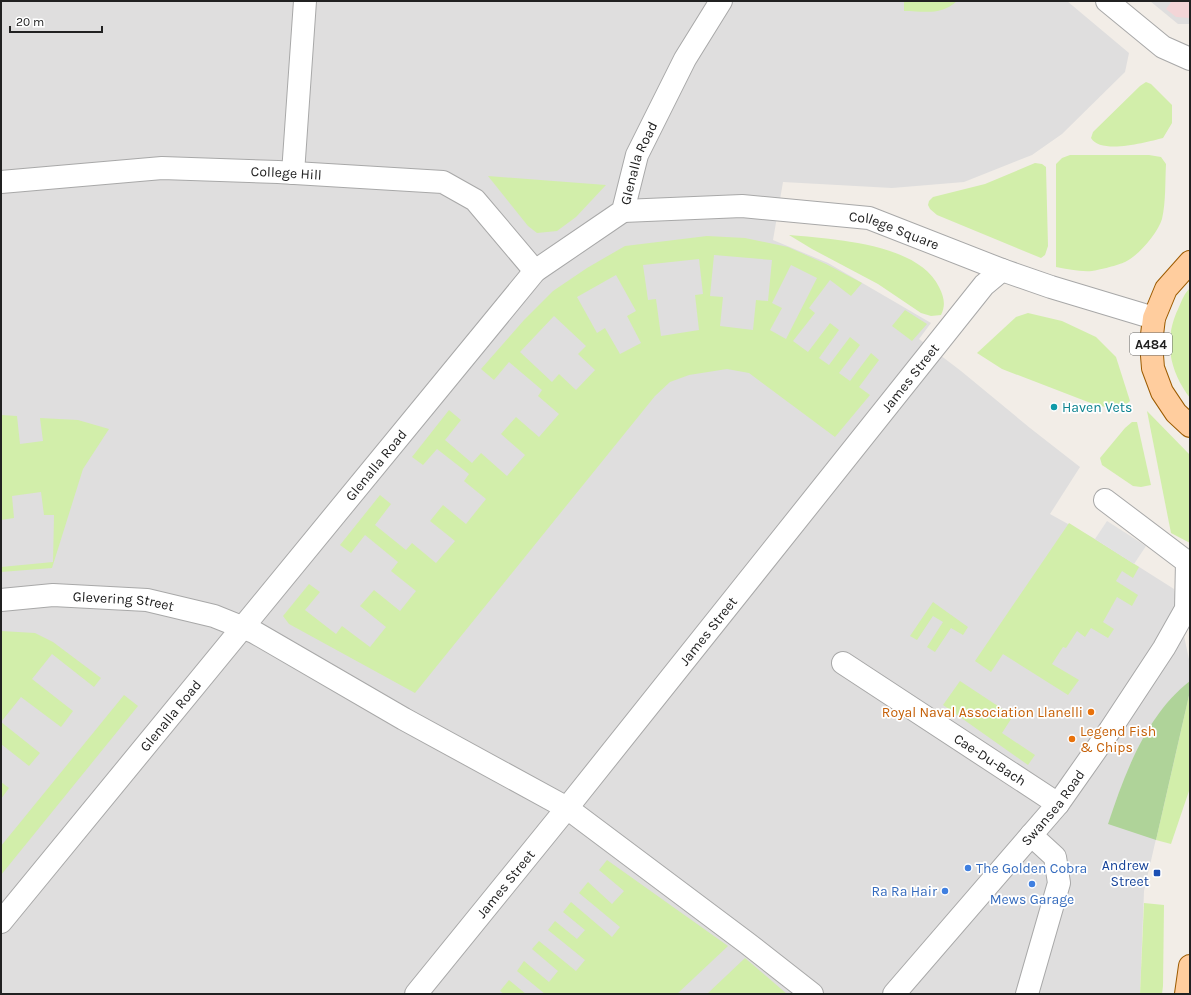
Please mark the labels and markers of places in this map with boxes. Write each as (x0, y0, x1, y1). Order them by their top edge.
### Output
place label: Haven Vets (1062, 399, 1132, 416)
marker: Haven Vets (1049, 402, 1059, 412)
place label: Royal Naval Association Llanelli (882, 704, 1083, 721)
marker: Royal Naval Association Llanelli (1086, 707, 1096, 717)
place label: Legend Fish & Chips (1080, 723, 1156, 756)
marker: Legend Fish & Chips (1067, 734, 1077, 744)
place label: Andrew Street (1102, 857, 1149, 890)
place label: The Golden Cobra (976, 860, 1087, 877)
marker: The Golden Cobra (963, 863, 973, 873)
marker: Andrew Street (1152, 868, 1162, 878)
marker: Mews Garage (1027, 879, 1037, 889)
place label: Ra Ra Hair (871, 883, 938, 900)
marker: Ra Ra Hair (940, 886, 950, 896)
place label: Mews Garage (990, 891, 1074, 908)

